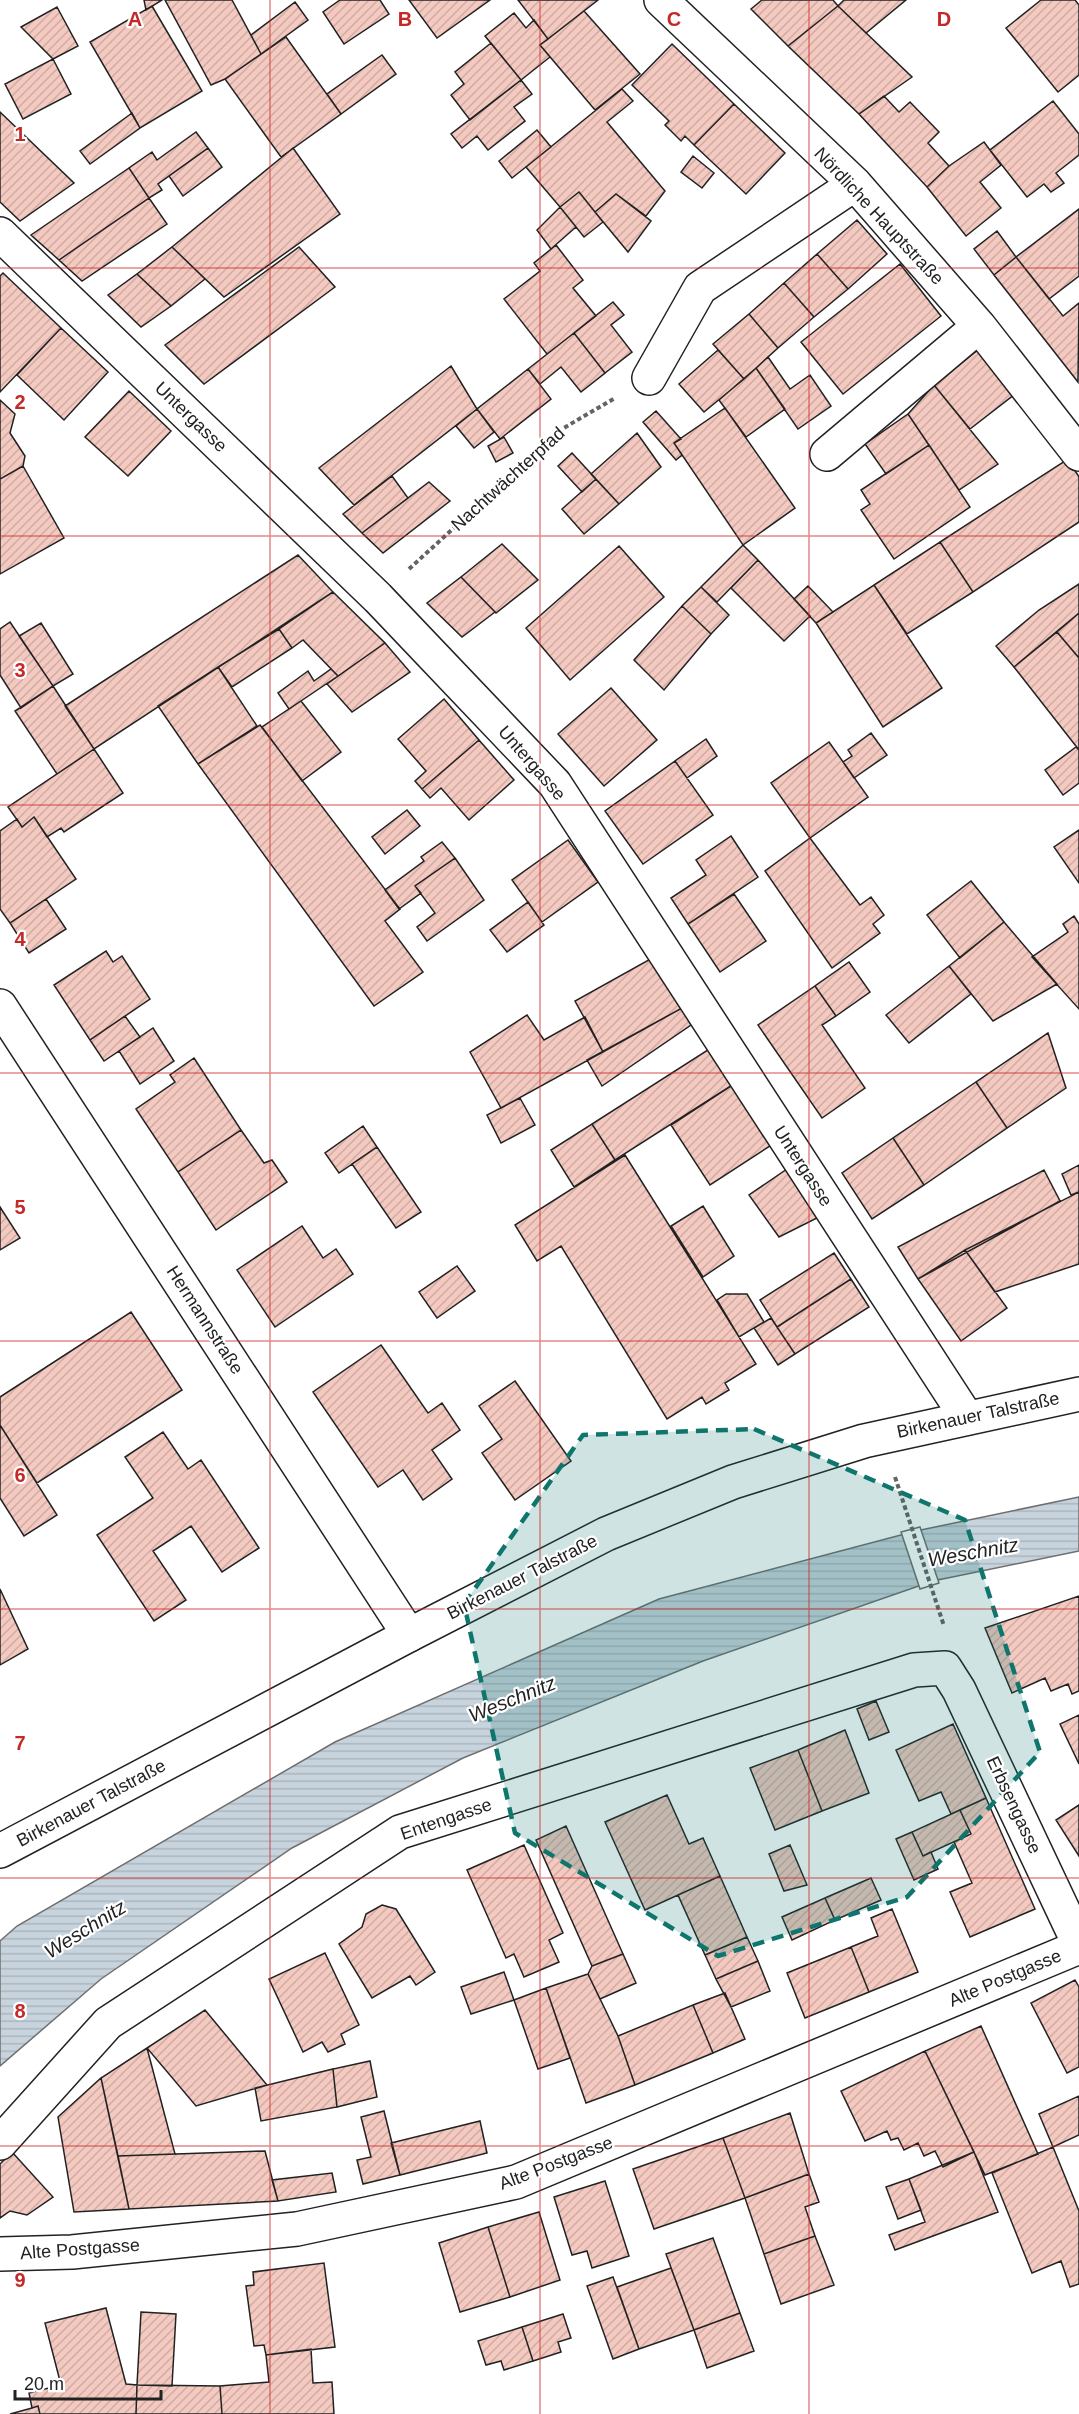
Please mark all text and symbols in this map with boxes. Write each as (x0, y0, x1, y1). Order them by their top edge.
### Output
text: A (128, 8, 142, 30)
text: B (398, 8, 412, 30)
text: C (667, 8, 681, 30)
text: D (937, 8, 951, 30)
text: 1 (14, 123, 26, 145)
street label: Nördliche Hauptstraße (810, 143, 948, 289)
street label: Untergasse (151, 378, 231, 456)
text: 2 (14, 391, 26, 413)
street label: Nachtwächterpfad (447, 423, 569, 535)
text: 3 (14, 659, 26, 681)
street label: Untergasse (494, 722, 570, 804)
text: 4 (14, 928, 26, 950)
street label: Untergasse (770, 1122, 836, 1210)
text: 5 (14, 1196, 26, 1218)
street label: Hermannstraße (163, 1262, 247, 1378)
street label: Birkenauer Talstraße (895, 1388, 1061, 1442)
text: 6 (14, 1464, 26, 1486)
street label: Birkenauer Talstraße (444, 1530, 600, 1624)
water label: Weschnitz (926, 1533, 1020, 1571)
water label: Weschnitz (465, 1672, 559, 1726)
text: 7 (14, 1732, 26, 1754)
street label: Erbsengasse (983, 1753, 1045, 1857)
street label: Birkenauer Talstraße (13, 1755, 169, 1851)
street label: Entengasse (398, 1794, 494, 1844)
water label: Weschnitz (40, 1895, 130, 1963)
street label: Alte Postgasse (946, 1945, 1064, 2011)
text: 8 (14, 2000, 26, 2022)
street label: Alte Postgasse (496, 2132, 616, 2194)
street label: Alte Postgasse (19, 2235, 141, 2263)
text: 9 (14, 2269, 26, 2291)
scale bar (15, 2363, 160, 2401)
text: 20 m (24, 2374, 64, 2394)

